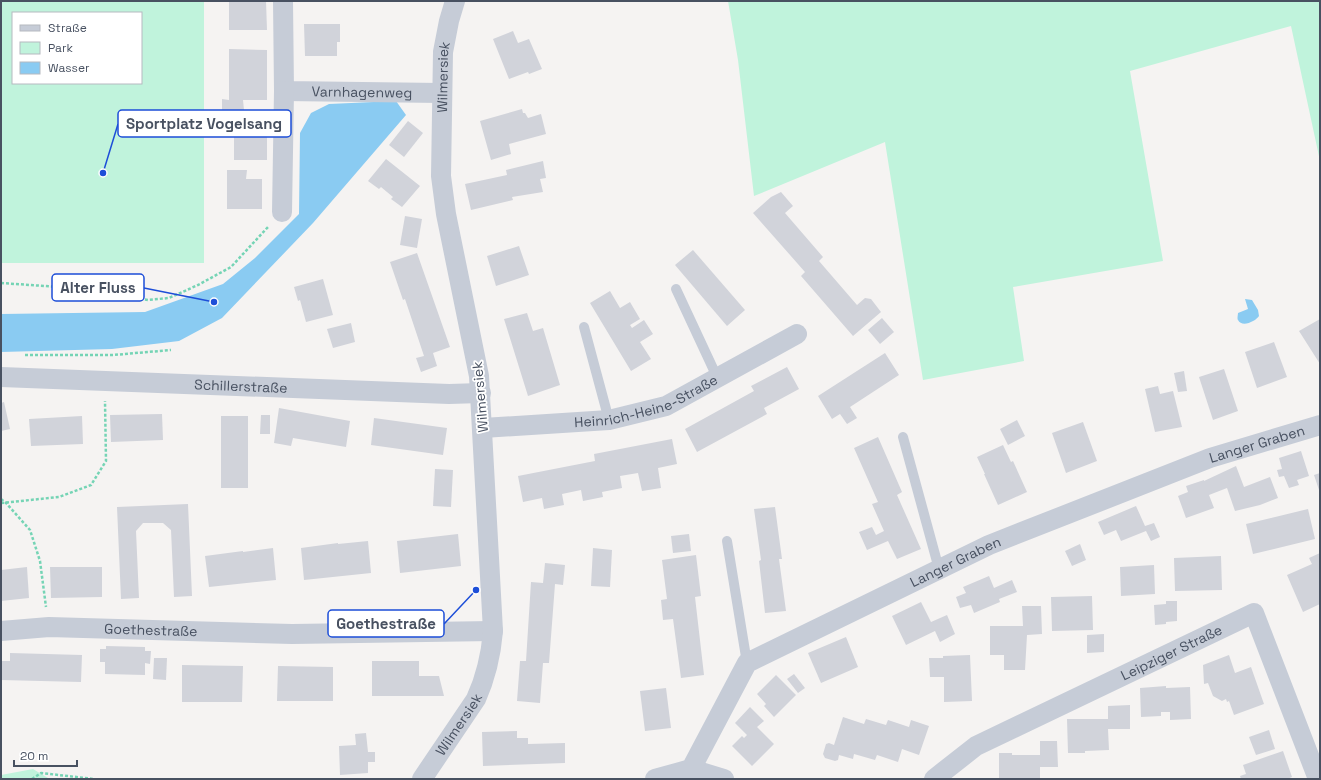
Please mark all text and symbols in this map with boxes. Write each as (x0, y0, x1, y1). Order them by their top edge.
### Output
legend (12, 12, 142, 84)
text: Straße (48, 20, 87, 36)
street label: Wilmersiek (433, 39, 454, 113)
text: Park (48, 40, 73, 56)
text: Wasser (48, 60, 90, 76)
street label: Varnhagenweg (311, 82, 412, 102)
callout: Sportplatz Vogelsang (118, 110, 291, 137)
text: Sportplatz Vogelsang (126, 114, 282, 133)
callout: Alter Fluss (52, 274, 144, 301)
text: Alter Fluss (60, 278, 136, 297)
street label: Wilmersiek (468, 360, 492, 433)
street label: Heinrich-Heine-Straße (574, 370, 721, 431)
street label: Schillerstraße (194, 375, 288, 397)
street label: Langer Graben (1207, 421, 1307, 467)
street label: Langer Graben (907, 532, 1003, 591)
callout: Goethestraße (328, 610, 444, 637)
text: Goethestraße (336, 614, 436, 633)
street label: Goethestraße (104, 620, 198, 640)
street label: Leipziger Straße (1118, 621, 1225, 684)
street label: Wilmersiek (432, 690, 487, 759)
scale bar (14, 742, 77, 768)
text: 20 m (20, 748, 48, 764)

